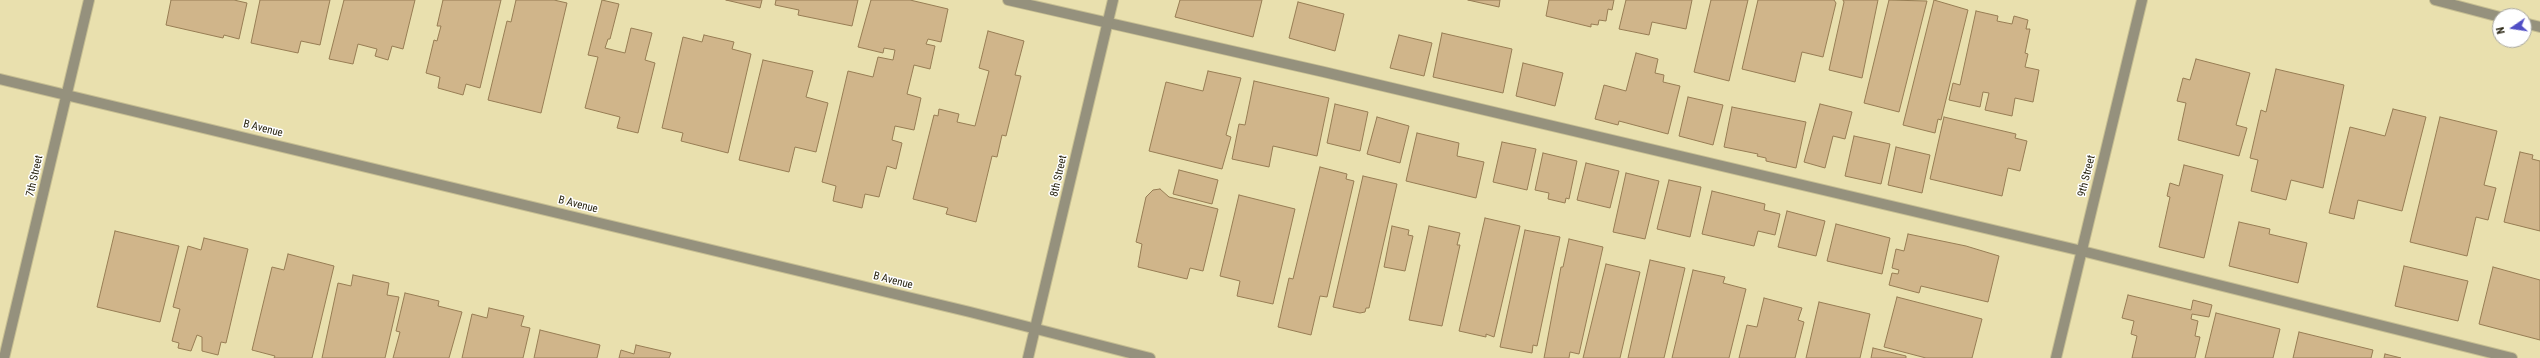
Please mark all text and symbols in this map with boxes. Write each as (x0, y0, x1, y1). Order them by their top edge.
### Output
north arrow (2492, 8, 2532, 48)
text: N (2494, 26, 2508, 35)
street label: B Avenue (242, 118, 284, 140)
street label: 7th Street (24, 154, 46, 198)
street label: 8th Street (1048, 154, 1070, 198)
street label: 9th Street (2075, 154, 2099, 198)
street label: B Avenue (557, 194, 599, 216)
street label: B Avenue (872, 270, 914, 292)

